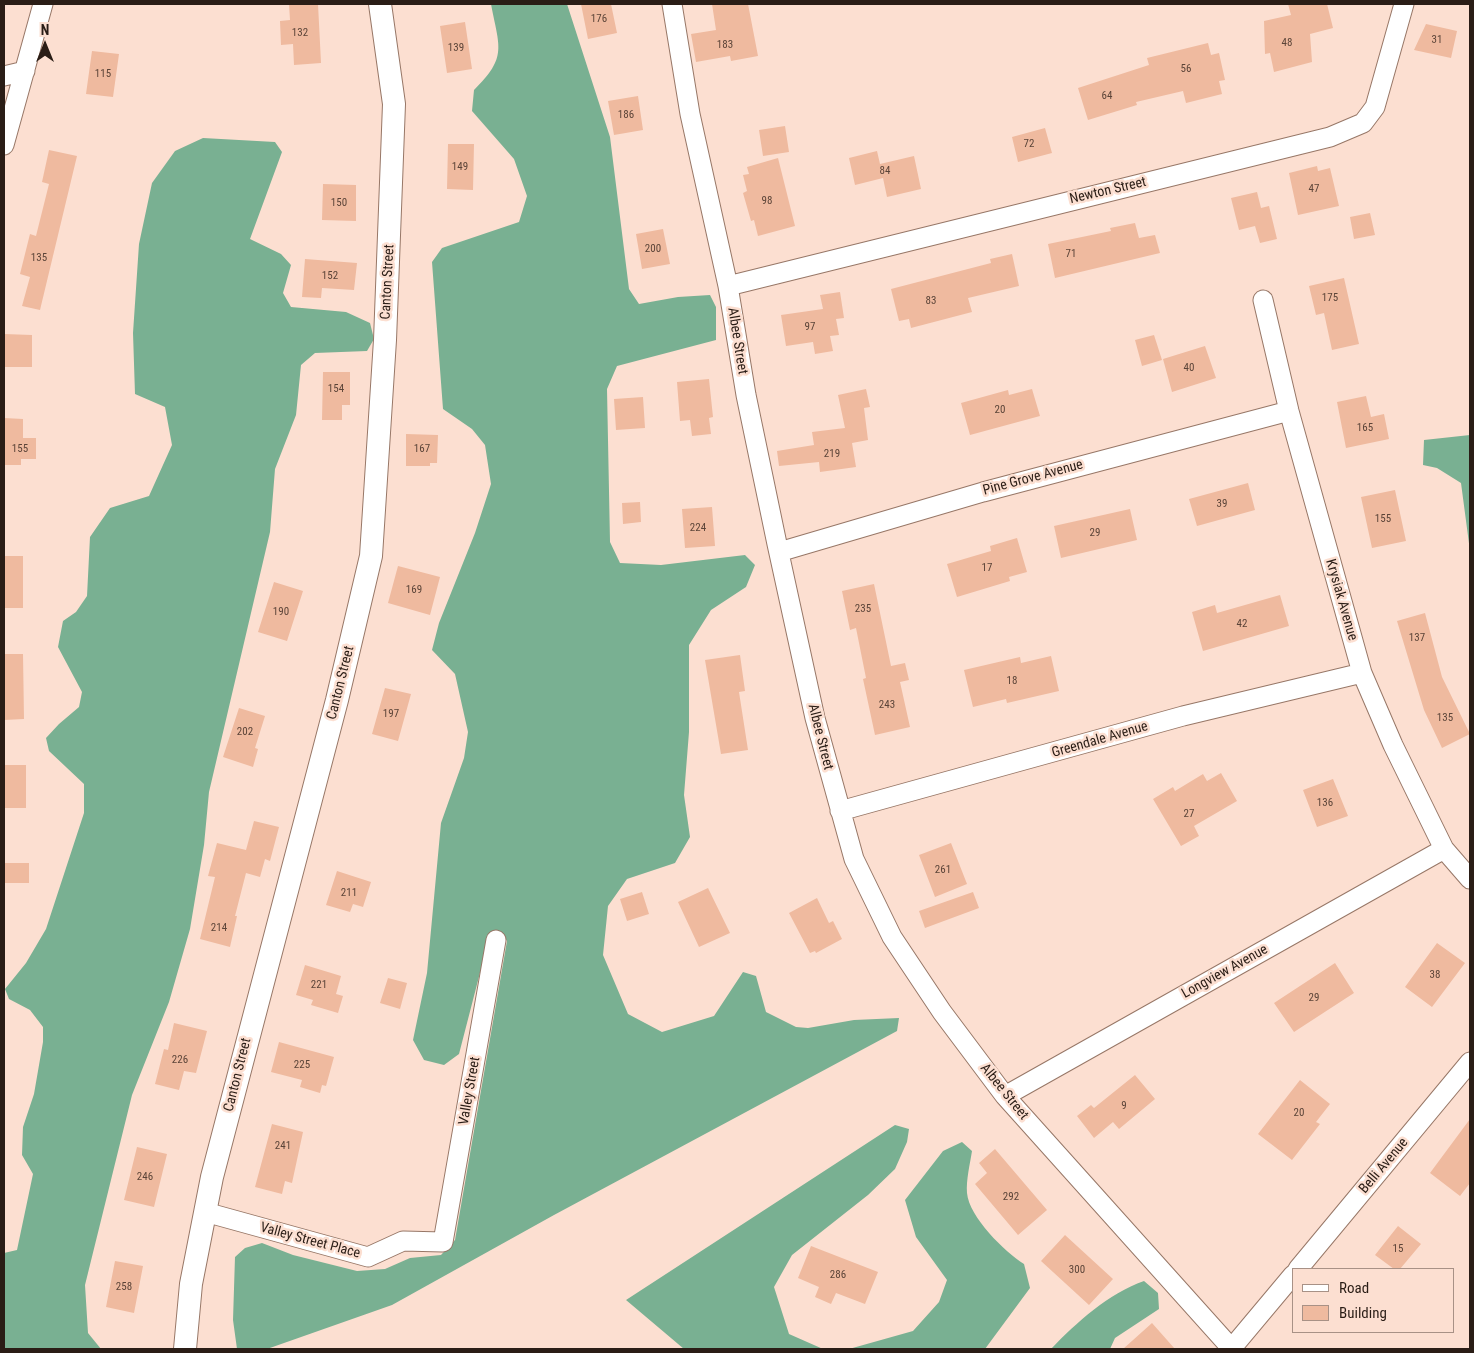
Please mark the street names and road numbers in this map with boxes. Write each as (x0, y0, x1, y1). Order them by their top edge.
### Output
street label: Newton Street (1068, 174, 1148, 208)
street label: Canton Street (378, 244, 398, 320)
street label: Albee Street (723, 306, 751, 376)
street label: Pine Grove Avenue (981, 457, 1085, 499)
street label: Krysiak Avenue (1321, 557, 1361, 643)
street label: Canton Street (324, 644, 358, 722)
street label: Albee Street (804, 702, 836, 772)
street label: Greendale Avenue (1050, 718, 1150, 762)
street label: Longview Avenue (1179, 941, 1271, 1003)
street label: Canton Street (221, 1036, 255, 1114)
street label: Valley Street (456, 1056, 484, 1126)
street label: Albee Street (976, 1061, 1032, 1123)
street label: Belli Avenue (1356, 1135, 1412, 1197)
street label: Valley Street Place (258, 1220, 362, 1262)

